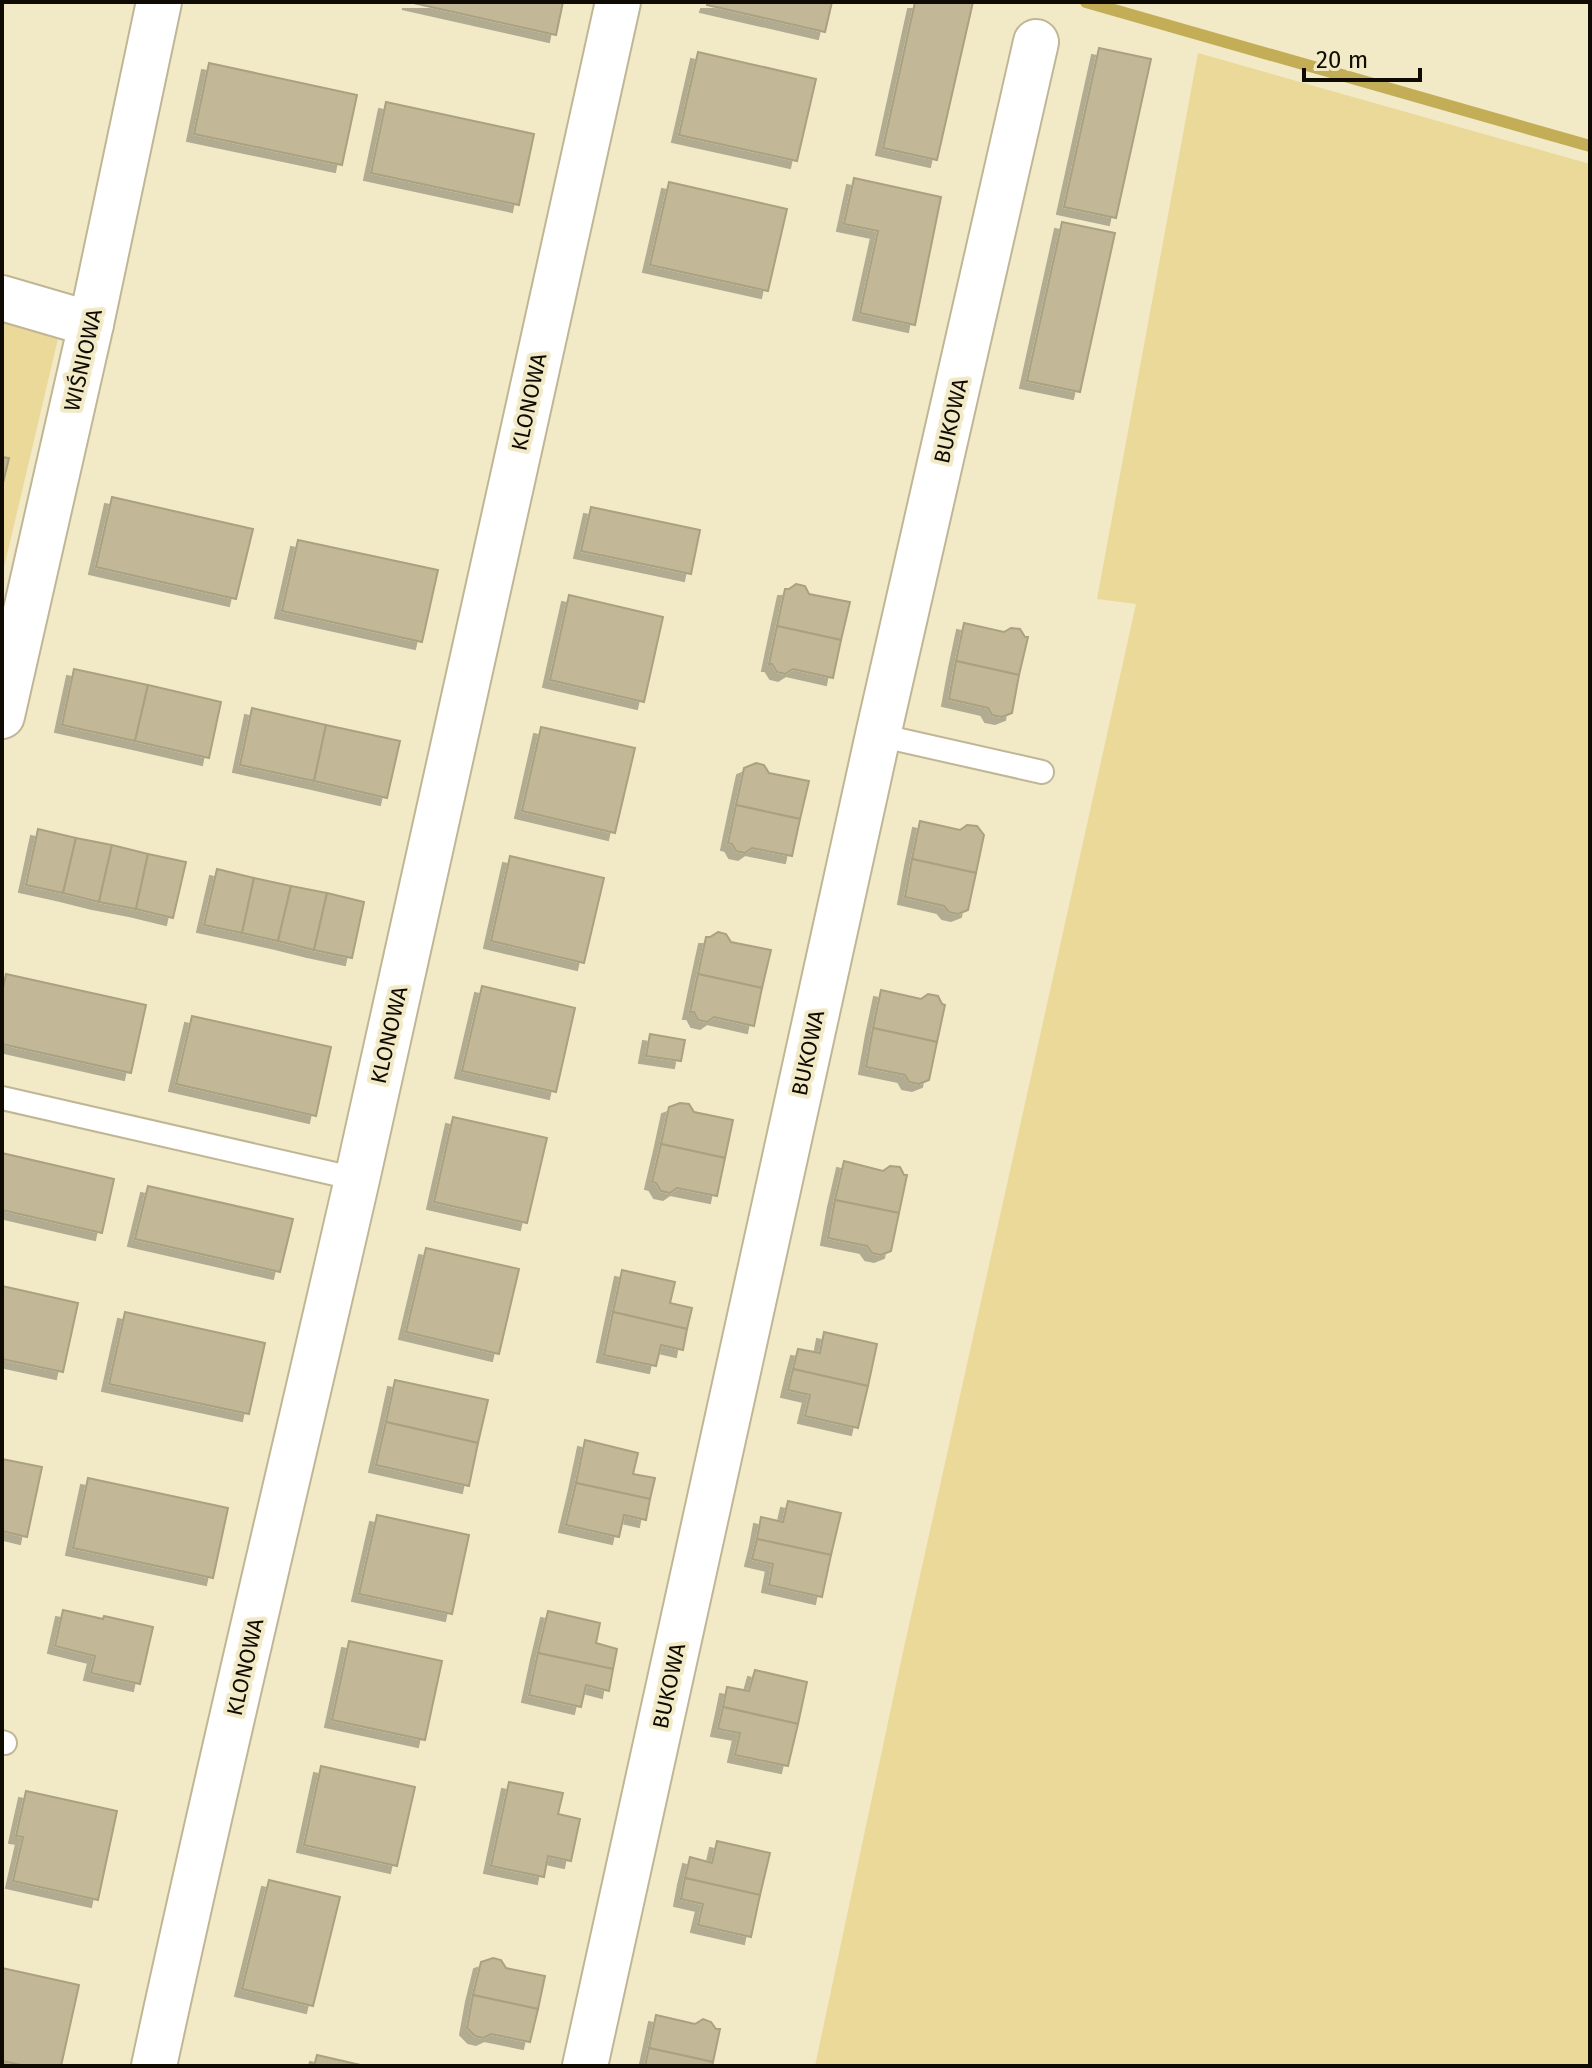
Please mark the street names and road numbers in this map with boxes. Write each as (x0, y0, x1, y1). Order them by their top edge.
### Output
street label: WIŚNIOWA (58, 306, 108, 414)
street label: KLONOWA (505, 350, 553, 453)
street label: BUKOWA (928, 375, 974, 466)
street label: KLONOWA (365, 983, 413, 1086)
street label: BUKOWA (786, 1007, 830, 1098)
street label: KLONOWA (221, 1615, 269, 1718)
street label: BUKOWA (647, 1640, 691, 1731)

